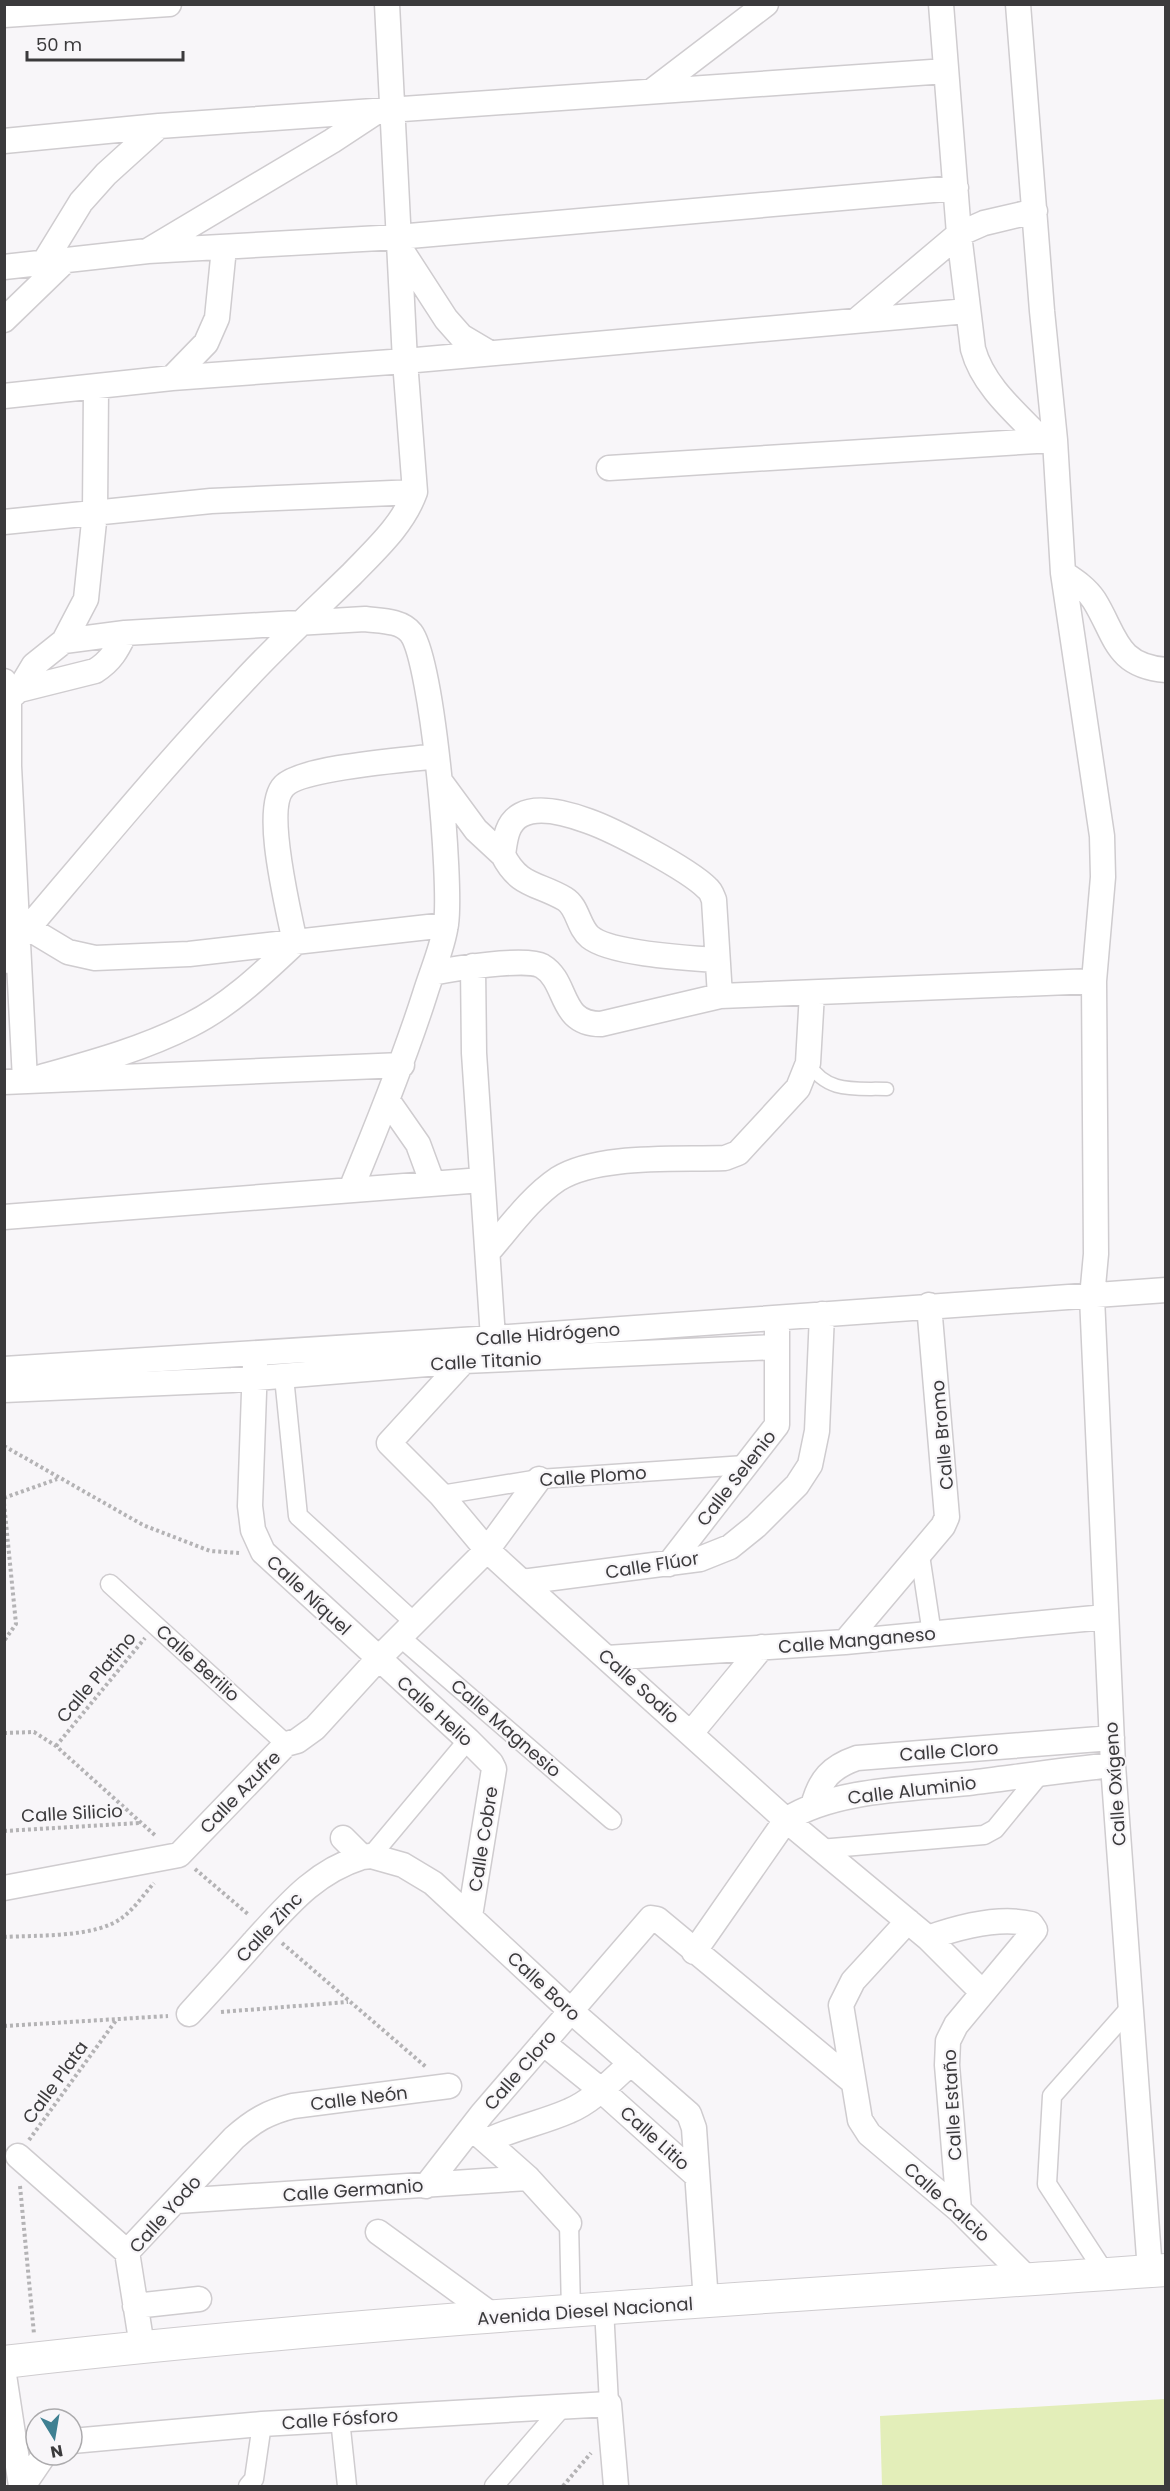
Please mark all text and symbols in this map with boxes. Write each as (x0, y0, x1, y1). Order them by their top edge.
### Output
scale bar (27, 24, 183, 62)
text: 50 m (36, 32, 82, 57)
street label: Calle Hidrógeno (475, 1316, 621, 1352)
street label: Calle Titanio (430, 1346, 542, 1376)
street label: Calle Bromo (925, 1379, 959, 1491)
street label: Calle Selenio (691, 1425, 781, 1531)
street label: Calle Plomo (539, 1460, 647, 1492)
street label: Calle Flúor (604, 1545, 701, 1585)
street label: Calle Níquel (261, 1549, 357, 1641)
street label: Calle Berilio (151, 1619, 245, 1707)
street label: Calle Manganeso (777, 1621, 937, 1659)
street label: Calle Platino (50, 1626, 142, 1728)
street label: Calle Sodio (593, 1643, 685, 1729)
street label: Calle Helio (391, 1670, 479, 1752)
street label: Calle Magnesio (445, 1673, 567, 1783)
street label: Calle Oxígeno (1098, 1721, 1132, 1847)
street label: Calle Cloro (899, 1735, 999, 1767)
street label: Calle Azufre (194, 1745, 286, 1839)
street label: Calle Aluminio (846, 1770, 978, 1810)
street label: Calle Cobre (462, 1785, 504, 1893)
street label: Calle Silicio (21, 1798, 123, 1828)
street label: Calle Zinc (230, 1886, 308, 1968)
street label: Calle Boro (502, 1946, 586, 2026)
street label: Calle Cloro (478, 2024, 562, 2116)
street label: Calle Plata (16, 2036, 94, 2128)
street label: Calle Estaño (937, 2049, 967, 2161)
street label: Calle Neón (309, 2080, 409, 2116)
street label: Calle Litio (615, 2100, 695, 2176)
street label: Calle Calcio (898, 2156, 996, 2248)
street label: Calle Yodo (123, 2170, 207, 2258)
street label: Calle Germanio (282, 2173, 424, 2207)
street label: Avenida Diesel Nacional (476, 2291, 694, 2331)
street label: Calle Fósforo (281, 2402, 399, 2436)
north arrow (24, 2407, 84, 2467)
text: N (49, 2439, 65, 2464)

